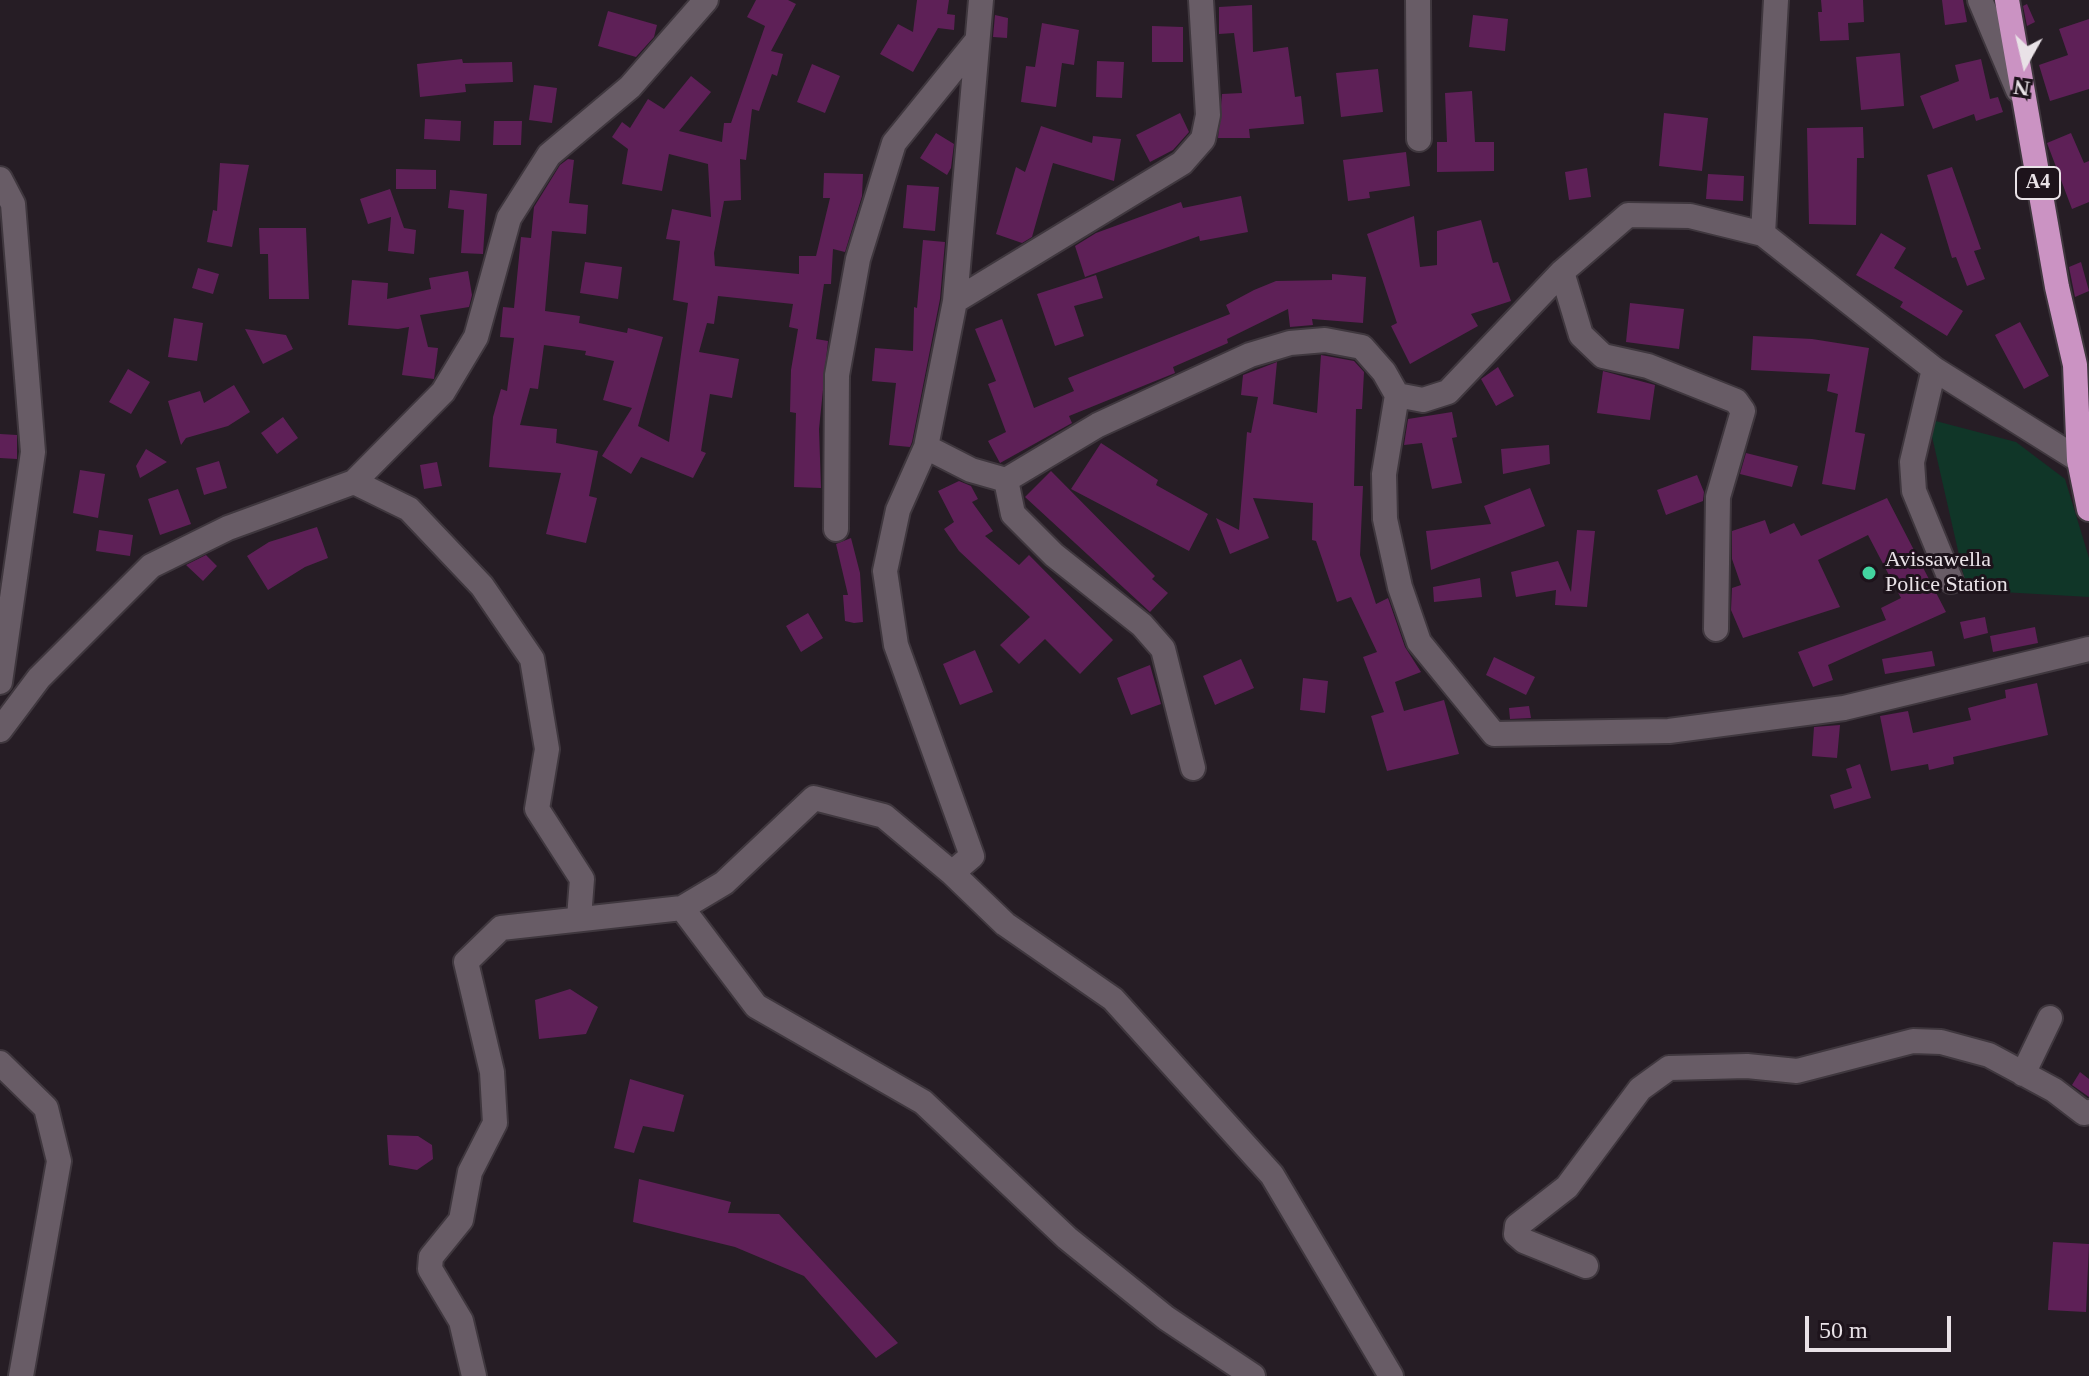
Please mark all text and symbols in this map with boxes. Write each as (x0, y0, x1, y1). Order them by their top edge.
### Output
north arrow (1985, 24, 2065, 104)
text: N (2012, 75, 2031, 102)
road number: A4 (2016, 167, 2060, 199)
place label: Avissawella Police Station (1885, 547, 2008, 598)
marker: Avissawella Police Station (1860, 564, 1878, 582)
scale bar (1809, 1300, 1955, 1350)
text: 50 m (1819, 1317, 1868, 1343)

